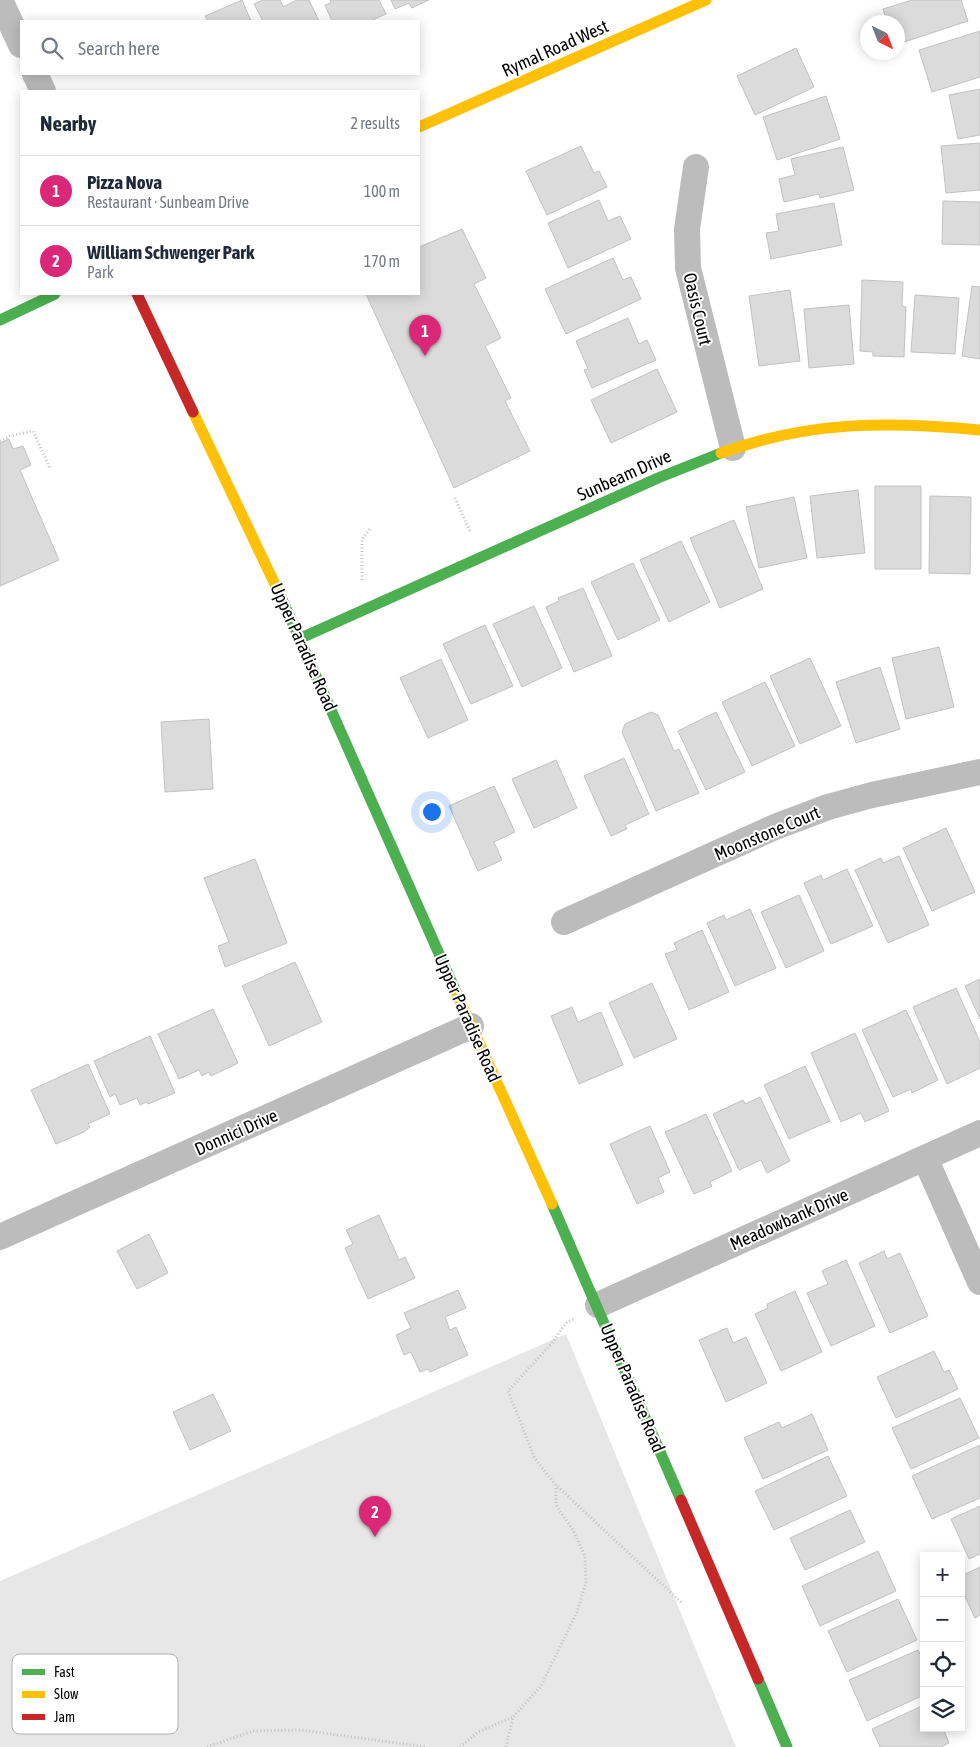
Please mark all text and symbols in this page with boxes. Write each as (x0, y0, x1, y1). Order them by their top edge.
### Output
street label: Rymal Road West (499, 15, 611, 81)
north arrow (860, 15, 905, 60)
search box (20, 20, 420, 75)
icon: search (38, 34, 66, 62)
text: Search here (78, 37, 160, 59)
text: Nearby (40, 111, 96, 135)
text: 2 results (350, 114, 400, 132)
text: Pizza Nova (87, 171, 162, 193)
text: 1 (52, 182, 60, 200)
text: 100 m (364, 182, 400, 200)
text: Restaurant · Sunbeam Drive (87, 193, 249, 211)
text: William Schwenger Park (87, 241, 254, 263)
text: 2 (52, 252, 60, 270)
text: 170 m (364, 252, 400, 270)
text: Park (87, 263, 114, 281)
street label: Oasis Court (679, 271, 717, 347)
pin: 1 (409, 315, 441, 356)
street label: Sunbeam Drive (574, 445, 674, 505)
street label: Upper Paradise Road (266, 580, 342, 714)
your location (419, 799, 445, 825)
street label: Moonstone Court (711, 801, 823, 865)
street label: Upper Paradise Road (430, 951, 506, 1085)
street label: Donnici Drive (191, 1104, 281, 1160)
street label: Meadowbank Drive (727, 1184, 851, 1254)
street label: Upper Paradise Road (596, 1320, 670, 1456)
pin: 2 (359, 1496, 391, 1537)
map controls (920, 1552, 965, 1732)
button: + (920, 1552, 965, 1597)
button: − (920, 1597, 965, 1642)
button: locate (920, 1642, 965, 1687)
legend (12, 1654, 178, 1734)
text: Fast (54, 1664, 75, 1680)
text: Slow (54, 1686, 79, 1702)
button: layers (920, 1687, 965, 1732)
text: Jam (54, 1709, 75, 1725)

